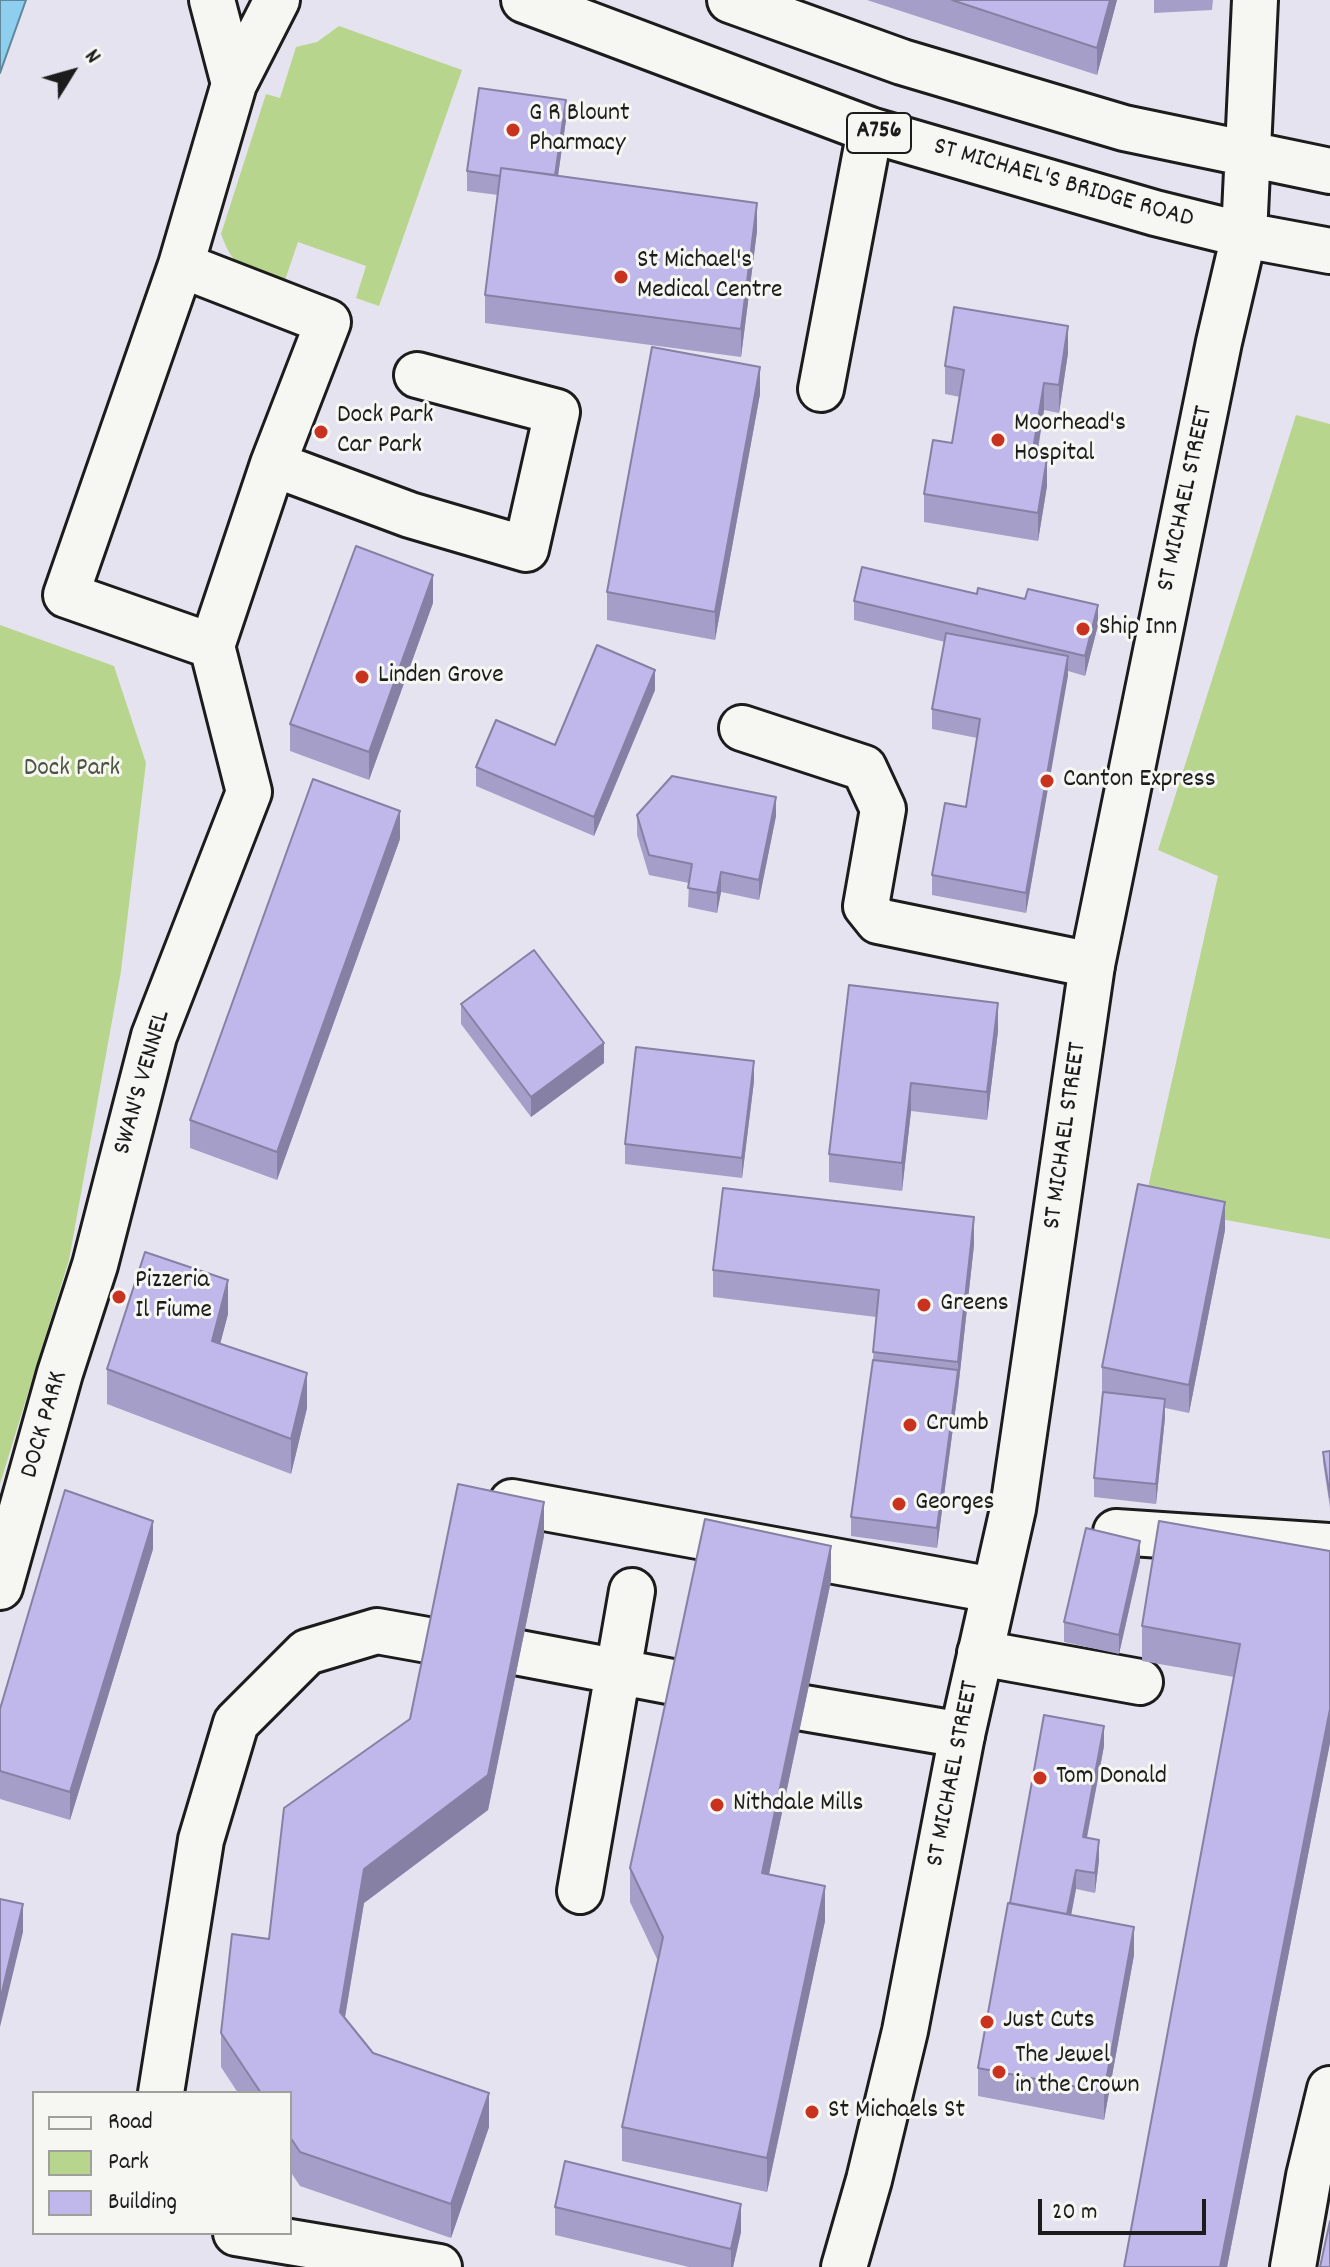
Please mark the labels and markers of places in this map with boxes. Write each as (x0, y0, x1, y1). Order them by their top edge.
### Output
place label: G R Blount Pharmacy (529, 99, 630, 160)
marker: G R Blount Pharmacy (504, 121, 522, 139)
place label: St Michael's Medical Centre (637, 246, 782, 308)
marker: St Michael's Medical Centre (612, 268, 630, 286)
place label: Dock Park Car Park (337, 401, 433, 462)
place label: Moorhead's Hospital (1014, 409, 1126, 470)
marker: Dock Park Car Park (312, 423, 330, 441)
marker: Moorhead's Hospital (989, 431, 1007, 449)
place label: Ship Inn (1099, 613, 1177, 645)
marker: Ship Inn (1074, 620, 1092, 638)
place label: Linden Grove (378, 661, 504, 693)
marker: Linden Grove (353, 668, 371, 686)
place label: Canton Express (1063, 765, 1216, 797)
marker: Canton Express (1038, 772, 1056, 790)
place label: Pizzeria Il Fiume (135, 1266, 212, 1328)
marker: Pizzeria Il Fiume (110, 1288, 128, 1306)
place label: Greens (940, 1289, 1009, 1321)
marker: Greens (915, 1296, 933, 1314)
place label: Crumb (926, 1409, 989, 1441)
marker: Crumb (901, 1416, 919, 1434)
place label: Georges (915, 1488, 995, 1520)
marker: Georges (890, 1495, 908, 1513)
place label: Tom Donald (1056, 1762, 1167, 1794)
marker: Tom Donald (1031, 1769, 1049, 1787)
place label: Nithdale Mills (733, 1789, 863, 1821)
marker: Nithdale Mills (708, 1796, 726, 1814)
place label: Just Cuts (1003, 2006, 1095, 2038)
marker: Just Cuts (978, 2013, 996, 2031)
place label: The Jewel in the Crown (1015, 2041, 1139, 2102)
marker: The Jewel in the Crown (990, 2063, 1008, 2081)
place label: St Michaels St (828, 2096, 965, 2128)
marker: St Michaels St (803, 2103, 821, 2121)

